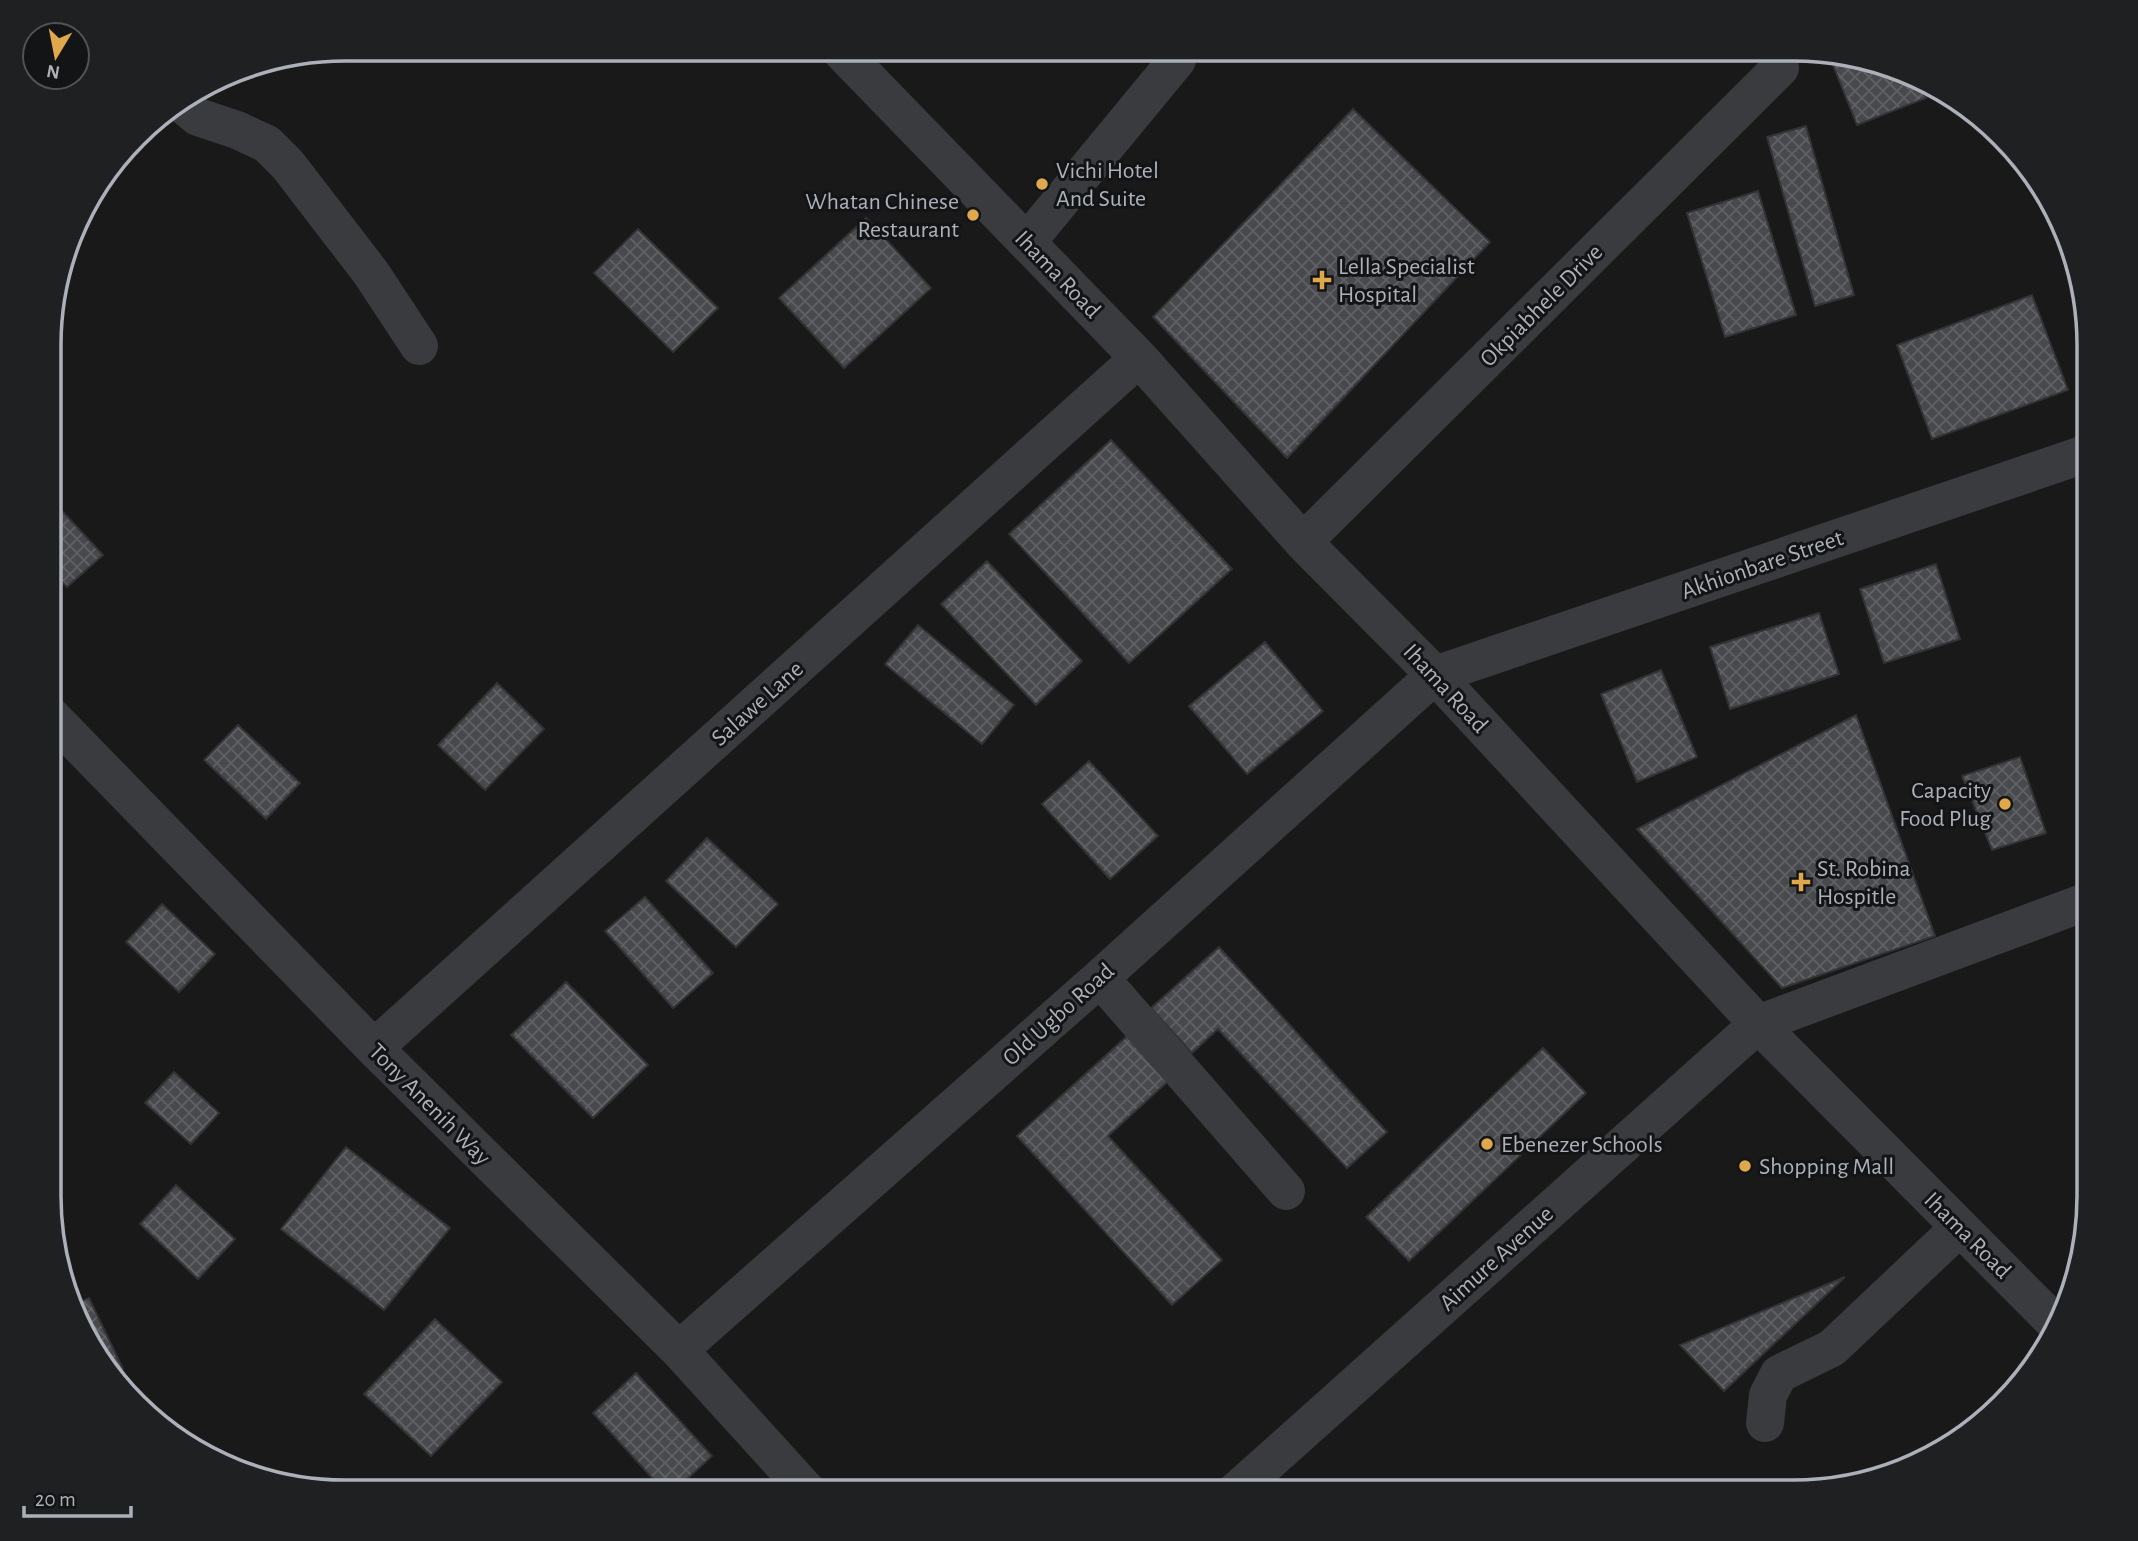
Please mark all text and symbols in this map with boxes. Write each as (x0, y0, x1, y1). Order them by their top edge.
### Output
north arrow (21, 21, 91, 91)
text: N (45, 61, 61, 82)
place label: Vichi Hotel And Suite (1056, 159, 1159, 211)
marker: Vichi Hotel And Suite (1034, 176, 1050, 192)
place label: Whatan Chinese Restaurant (805, 190, 959, 242)
marker: Whatan Chinese Restaurant (965, 207, 981, 223)
street label: Ihama Road (1010, 226, 1105, 323)
street label: Okpiabhele Drive (1476, 240, 1607, 371)
place label: Lella Specialist Hospital (1338, 255, 1475, 307)
marker: Lella Specialist Hospital (1312, 270, 1332, 290)
street label: Akhionbare Street (1678, 526, 1847, 604)
street label: Ihama Road (1398, 640, 1492, 738)
street label: Salawe Lane (707, 657, 808, 751)
place label: Capacity Food Plug (1899, 779, 1991, 831)
marker: Capacity Food Plug (1997, 796, 2013, 812)
place label: St. Robina Hospitle (1817, 857, 1911, 909)
marker: St. Robina Hospitle (1791, 872, 1811, 892)
street label: Old Ugbo Road (999, 959, 1119, 1071)
street label: Tony Anenih Way (364, 1039, 495, 1170)
place label: Ebenezer Schools (1501, 1133, 1663, 1157)
marker: Ebenezer Schools (1479, 1136, 1495, 1152)
place label: Shopping Mall (1759, 1155, 1894, 1179)
marker: Shopping Mall (1737, 1158, 1753, 1174)
street label: Ihama Road (1919, 1188, 2015, 1284)
street label: Aimure Avenue (1435, 1202, 1558, 1316)
scale bar (24, 1474, 131, 1518)
text: 20 m (35, 1489, 76, 1510)

